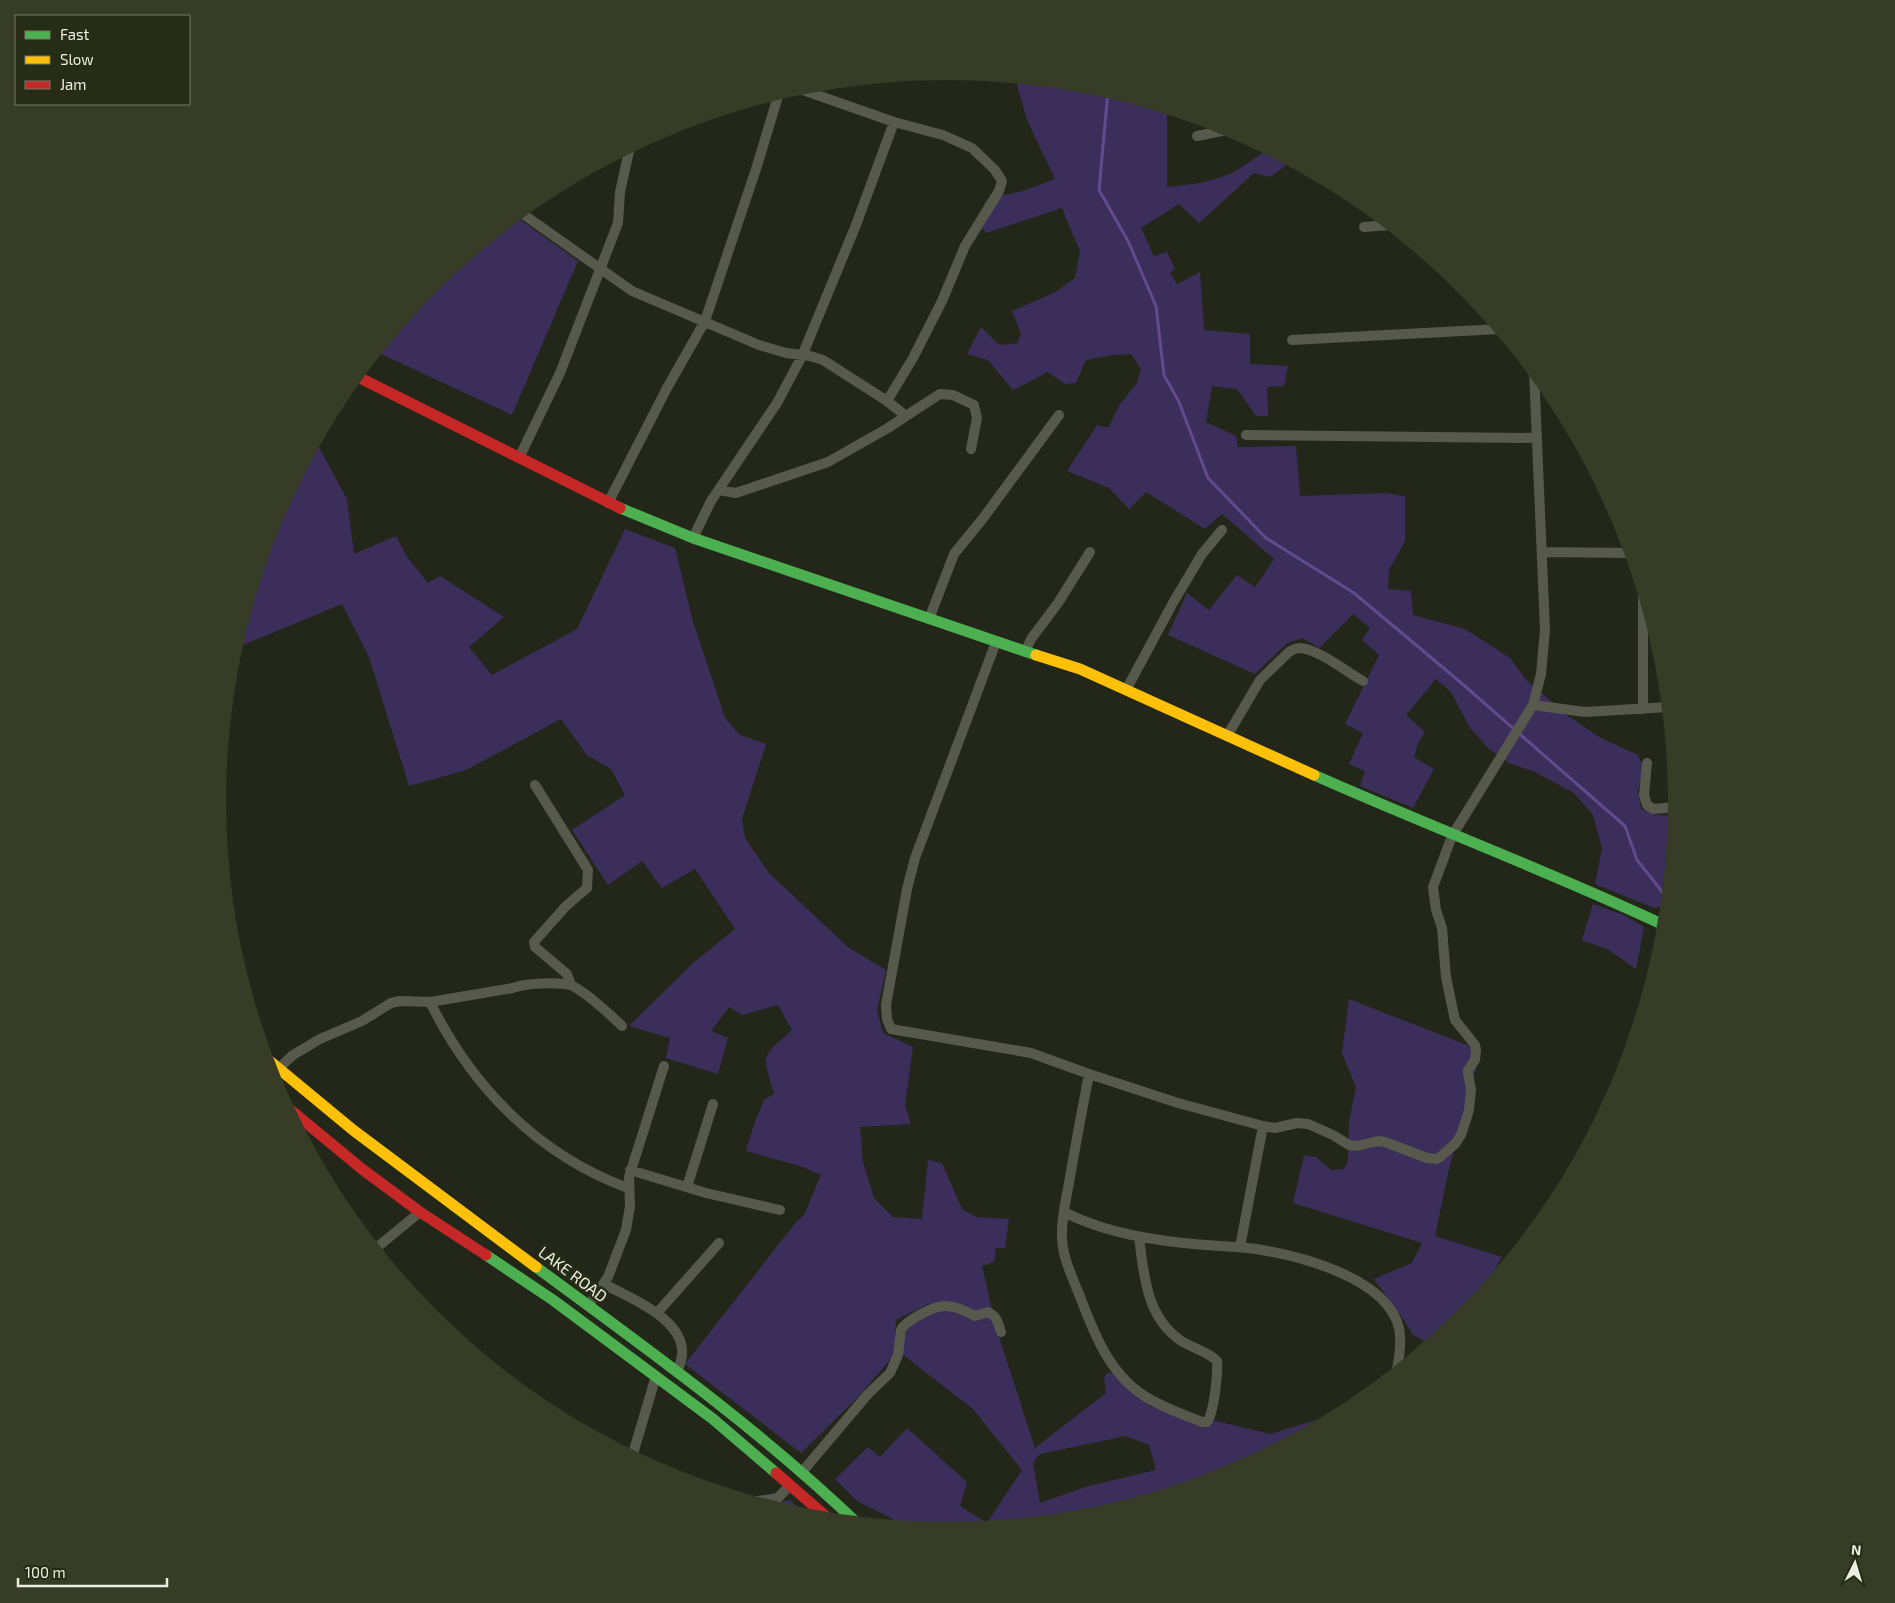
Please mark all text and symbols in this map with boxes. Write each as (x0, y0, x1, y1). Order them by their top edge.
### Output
legend (15, 15, 190, 105)
text: Fast (60, 25, 90, 43)
text: Slow (60, 50, 94, 68)
text: Jam (60, 75, 86, 93)
street label: LAKE ROAD (535, 1242, 611, 1306)
north arrow (1830, 1538, 1880, 1588)
text: N (1850, 1541, 1862, 1558)
scale bar (18, 1556, 166, 1588)
text: 100 m (25, 1563, 66, 1581)

